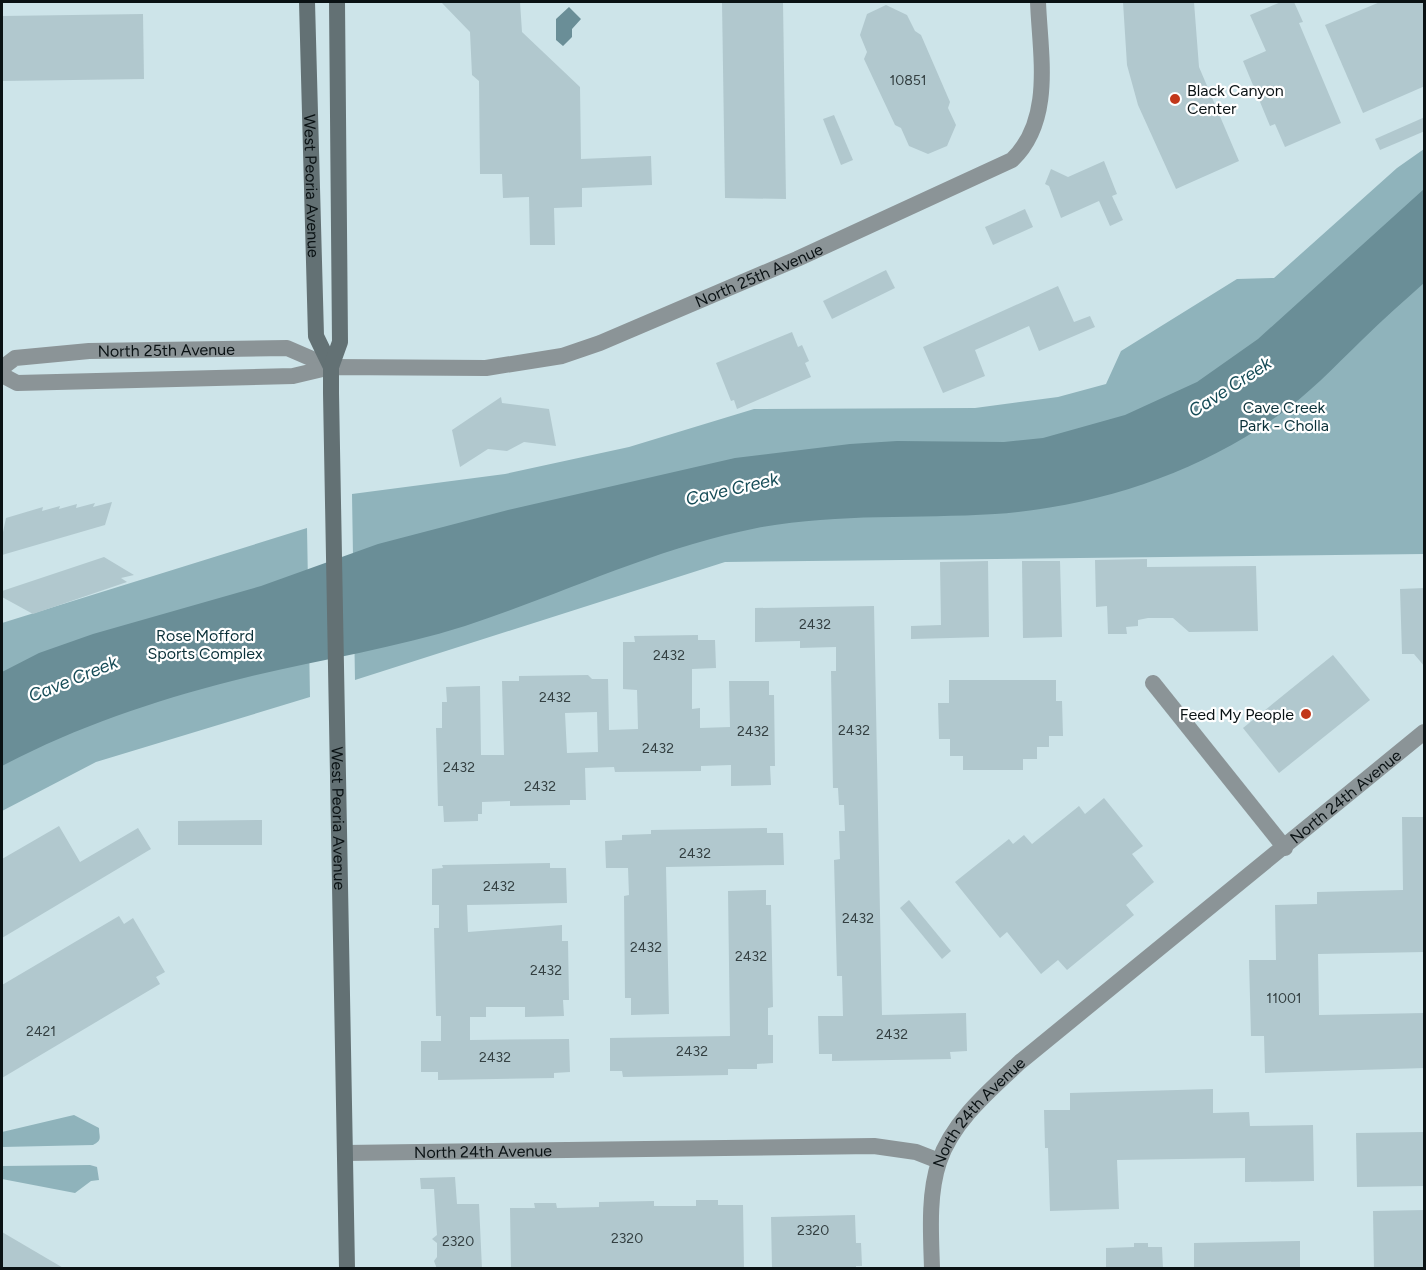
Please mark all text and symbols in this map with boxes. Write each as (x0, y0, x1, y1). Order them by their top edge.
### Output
house number: 10851 (889, 72, 927, 89)
place label: Black Canyon Center (1187, 81, 1284, 118)
marker: Black Canyon Center (1168, 92, 1182, 106)
street label: West Peoria Avenue (301, 114, 323, 258)
street label: North 25th Avenue (692, 239, 826, 311)
street label: North 25th Avenue (97, 339, 235, 360)
water label: Cave Creek (1184, 351, 1277, 422)
park label: Cave Creek Park - Cholla (1239, 398, 1329, 435)
water label: Cave Creek (683, 467, 782, 510)
house number: 2432 (799, 616, 831, 633)
park label: Rose Mofford Sports Complex (147, 626, 263, 663)
house number: 2432 (653, 647, 685, 664)
water label: Cave Creek (25, 651, 122, 707)
house number: 2432 (539, 689, 571, 706)
place label: Feed My People (1180, 705, 1294, 724)
marker: Feed My People (1299, 707, 1313, 721)
house number: 2432 (838, 722, 870, 739)
house number: 2432 (737, 723, 769, 740)
house number: 2432 (642, 740, 674, 757)
street label: North 24th Avenue (1286, 745, 1405, 847)
street label: West Peoria Avenue (328, 746, 350, 891)
house number: 2432 (443, 759, 475, 776)
house number: 2432 (524, 778, 556, 795)
house number: 2432 (679, 845, 711, 862)
house number: 2432 (483, 878, 515, 895)
house number: 2432 (842, 910, 874, 927)
house number: 2432 (630, 939, 662, 956)
house number: 2432 (735, 948, 767, 965)
house number: 2432 (530, 962, 562, 979)
house number: 11001 (1266, 990, 1302, 1007)
house number: 2421 (26, 1023, 56, 1040)
house number: 2432 (876, 1026, 908, 1043)
house number: 2432 (676, 1043, 708, 1060)
house number: 2432 (479, 1049, 511, 1066)
street label: North 24th Avenue (928, 1053, 1029, 1170)
street label: North 24th Avenue (414, 1141, 552, 1162)
house number: 2320 (797, 1222, 829, 1239)
house number: 2320 (611, 1230, 643, 1247)
house number: 2320 (442, 1233, 474, 1250)

